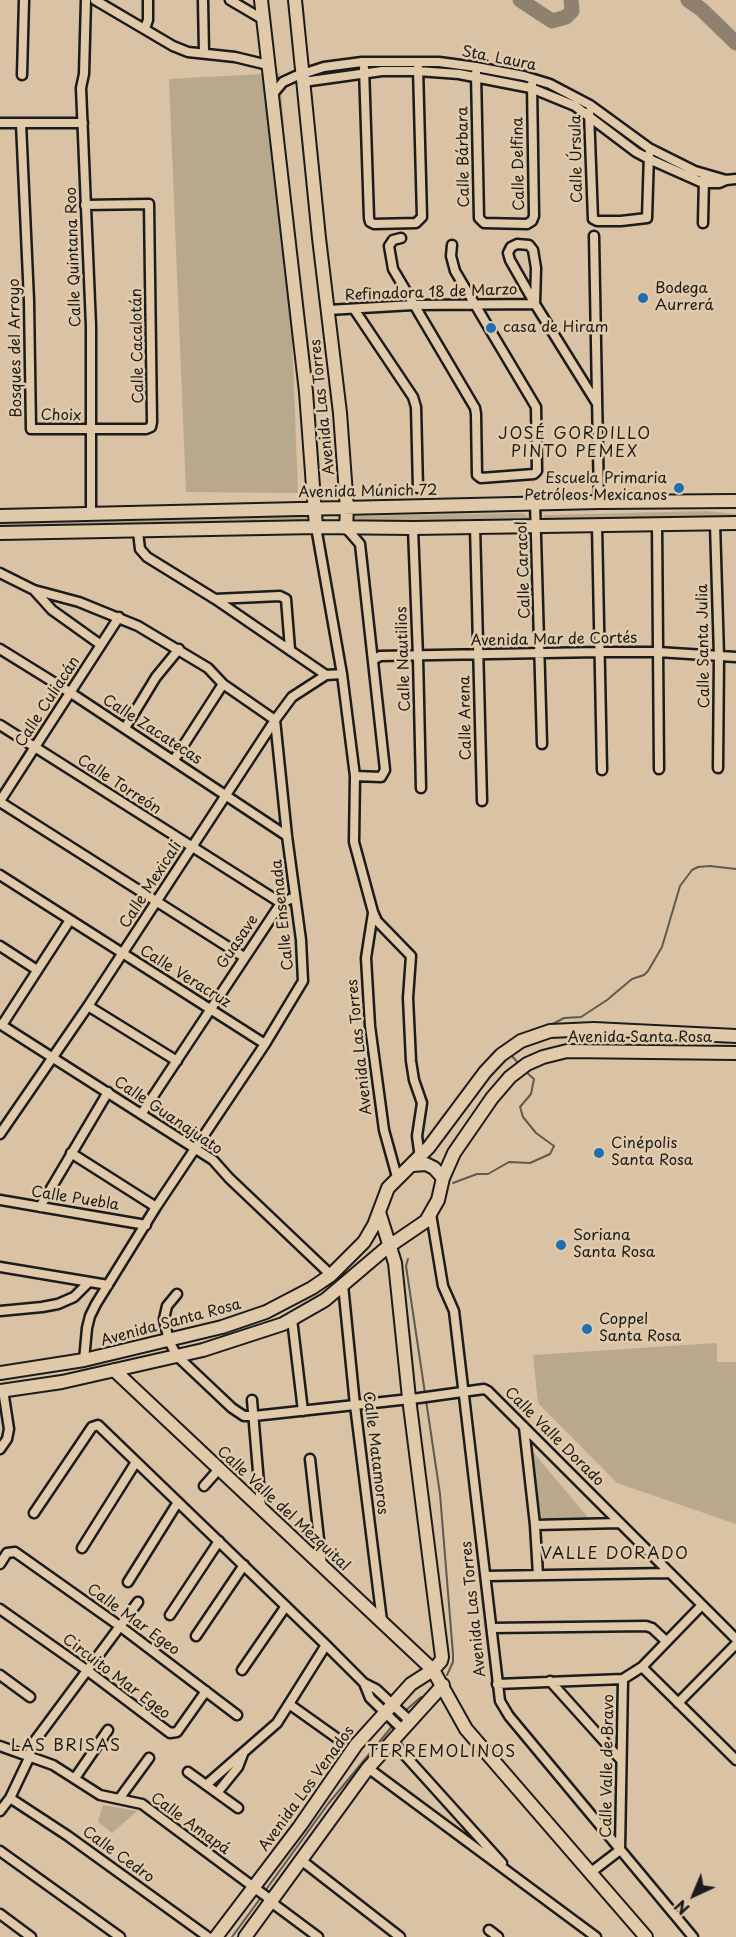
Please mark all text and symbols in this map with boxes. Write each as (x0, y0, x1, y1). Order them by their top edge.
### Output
street label: Sta. Laura (460, 43, 538, 75)
street label: Calle Bárbara (454, 106, 474, 208)
street label: Calle Úrsula (567, 115, 587, 203)
street label: Calle Delfina (509, 117, 529, 211)
street label: Calle Quintana Roo (63, 187, 85, 327)
street label: Bosques del Arroyo (6, 278, 26, 418)
place label: Bodega Aurrerá (655, 280, 714, 315)
street label: Refinadora 18 de Marzo (344, 281, 518, 305)
street label: Calle Cacalotán (128, 288, 148, 404)
marker: Bodega Aurrerá (636, 291, 650, 305)
place label: casa de Hiram (503, 319, 608, 337)
marker: casa de Hiram (484, 321, 498, 335)
street label: Avenida Las Torres (307, 338, 339, 476)
street label: Choix (40, 407, 82, 425)
district label: JOSÉ GORDILLO PINTO PEMEX (499, 425, 651, 463)
place label: Escuela Primaria Petróleos Mexicanos (524, 470, 667, 505)
marker: Escuela Primaria Petróleos Mexicanos (672, 481, 686, 495)
street label: Avenida Múnich 72 (298, 482, 438, 502)
street label: Calle Caracol (513, 521, 535, 619)
street label: Calle Santa Julia (694, 584, 714, 708)
street label: Calle Nautilios (393, 606, 415, 712)
street label: Avenida Mar de Cortés (471, 630, 637, 650)
street label: Calle Culiacán (12, 653, 84, 751)
street label: Calle Arena (456, 675, 476, 761)
street label: Calle Zacatecas (99, 691, 205, 769)
street label: Calle Torreón (74, 751, 164, 819)
street label: Calle Mexicali (116, 838, 186, 932)
street label: Calle Ensenada (268, 859, 298, 971)
street label: Guasave (213, 912, 263, 972)
street label: Calle Veracruz (136, 942, 234, 1012)
street label: Avenida Las Torres (344, 978, 376, 1116)
street label: Avenida Santa Rosa (568, 1029, 712, 1047)
street label: Calle Guanajuato (110, 1073, 226, 1159)
place label: Cinépolis Santa Rosa (611, 1135, 693, 1170)
marker: Cinépolis Santa Rosa (592, 1146, 606, 1160)
street label: Calle Puebla (30, 1183, 120, 1215)
place label: Soriana Santa Rosa (573, 1227, 655, 1262)
marker: Soriana Santa Rosa (554, 1238, 568, 1252)
street label: Avenida Santa Rosa (99, 1296, 243, 1350)
place label: Coppel Santa Rosa (599, 1311, 681, 1346)
marker: Coppel Santa Rosa (580, 1322, 594, 1336)
street label: Calle Valle Dorado (501, 1384, 607, 1490)
street label: Calle Matamoros (359, 1390, 391, 1516)
street label: Calle Valle del Mezquital (213, 1443, 353, 1575)
street label: Avenida Las Torres (458, 1540, 490, 1678)
district label: VALLE DORADO (541, 1545, 689, 1565)
street label: Calle Mar Egeo (83, 1580, 183, 1660)
street label: Circuito Mar Egeo (59, 1631, 173, 1723)
street label: Calle Valle de Bravo (598, 1694, 618, 1838)
street label: Avenida Los Venados (255, 1723, 359, 1855)
district label: LAS BRISAS (11, 1737, 121, 1757)
district label: TERREMOLINOS (369, 1743, 515, 1763)
street label: Calle Amapá (147, 1789, 233, 1859)
street label: Calle Cedro (79, 1823, 157, 1887)
north arrow (664, 1865, 724, 1925)
text: N (669, 1895, 694, 1921)

